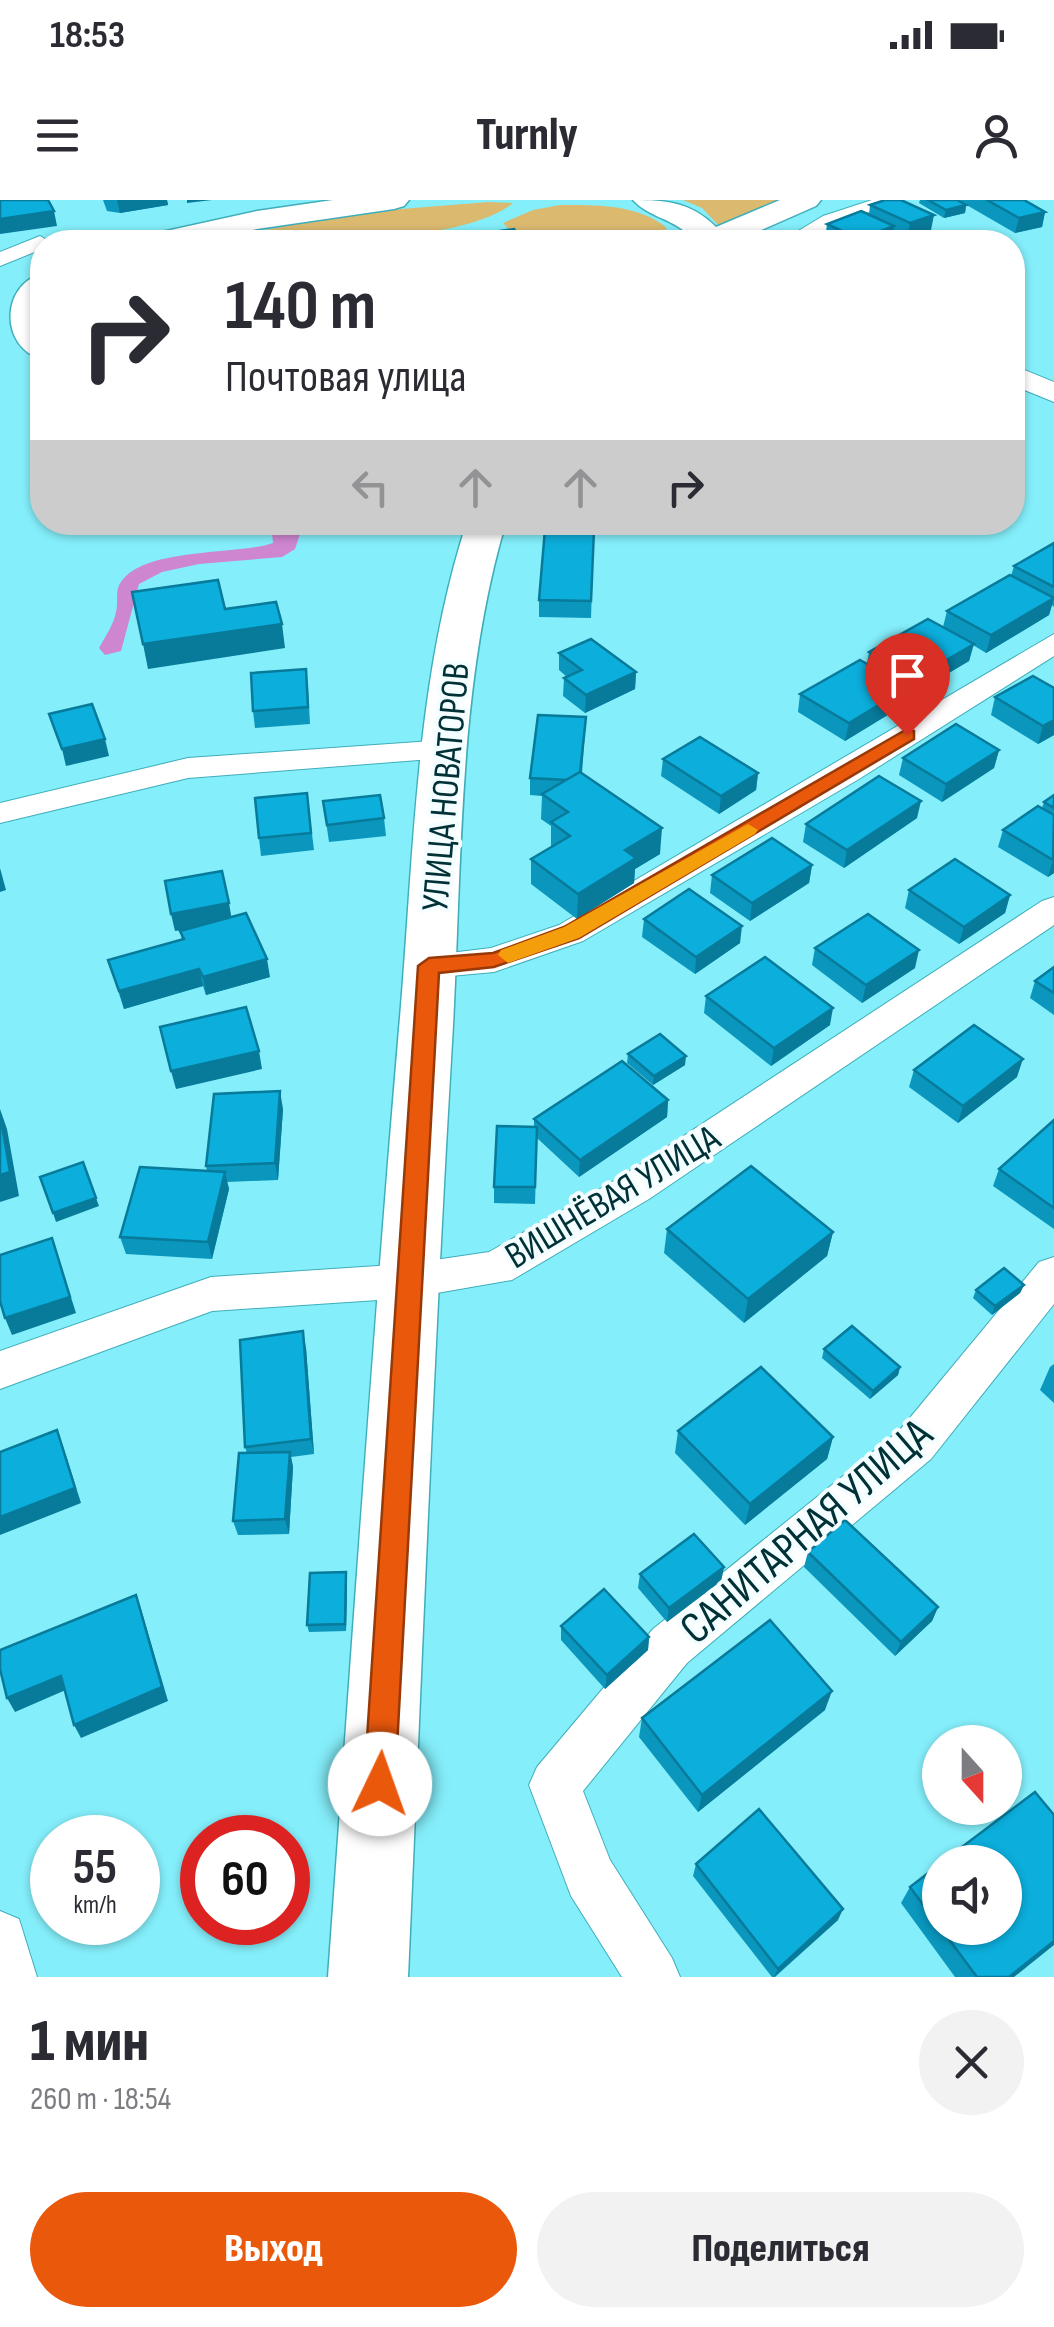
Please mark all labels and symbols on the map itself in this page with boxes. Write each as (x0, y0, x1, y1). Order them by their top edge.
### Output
pin (865, 633, 950, 736)
street label: УЛИЦА НОВАТОРОВ (413, 661, 480, 913)
street label: ВИШНЁВАЯ УЛИЦА (497, 1115, 729, 1279)
street label: САНИТАРНАЯ УЛИЦА (669, 1407, 944, 1656)
north arrow (922, 1725, 1022, 1825)
position arrow (328, 1732, 432, 1836)
speed limit sign: 60 (180, 1815, 310, 1945)

